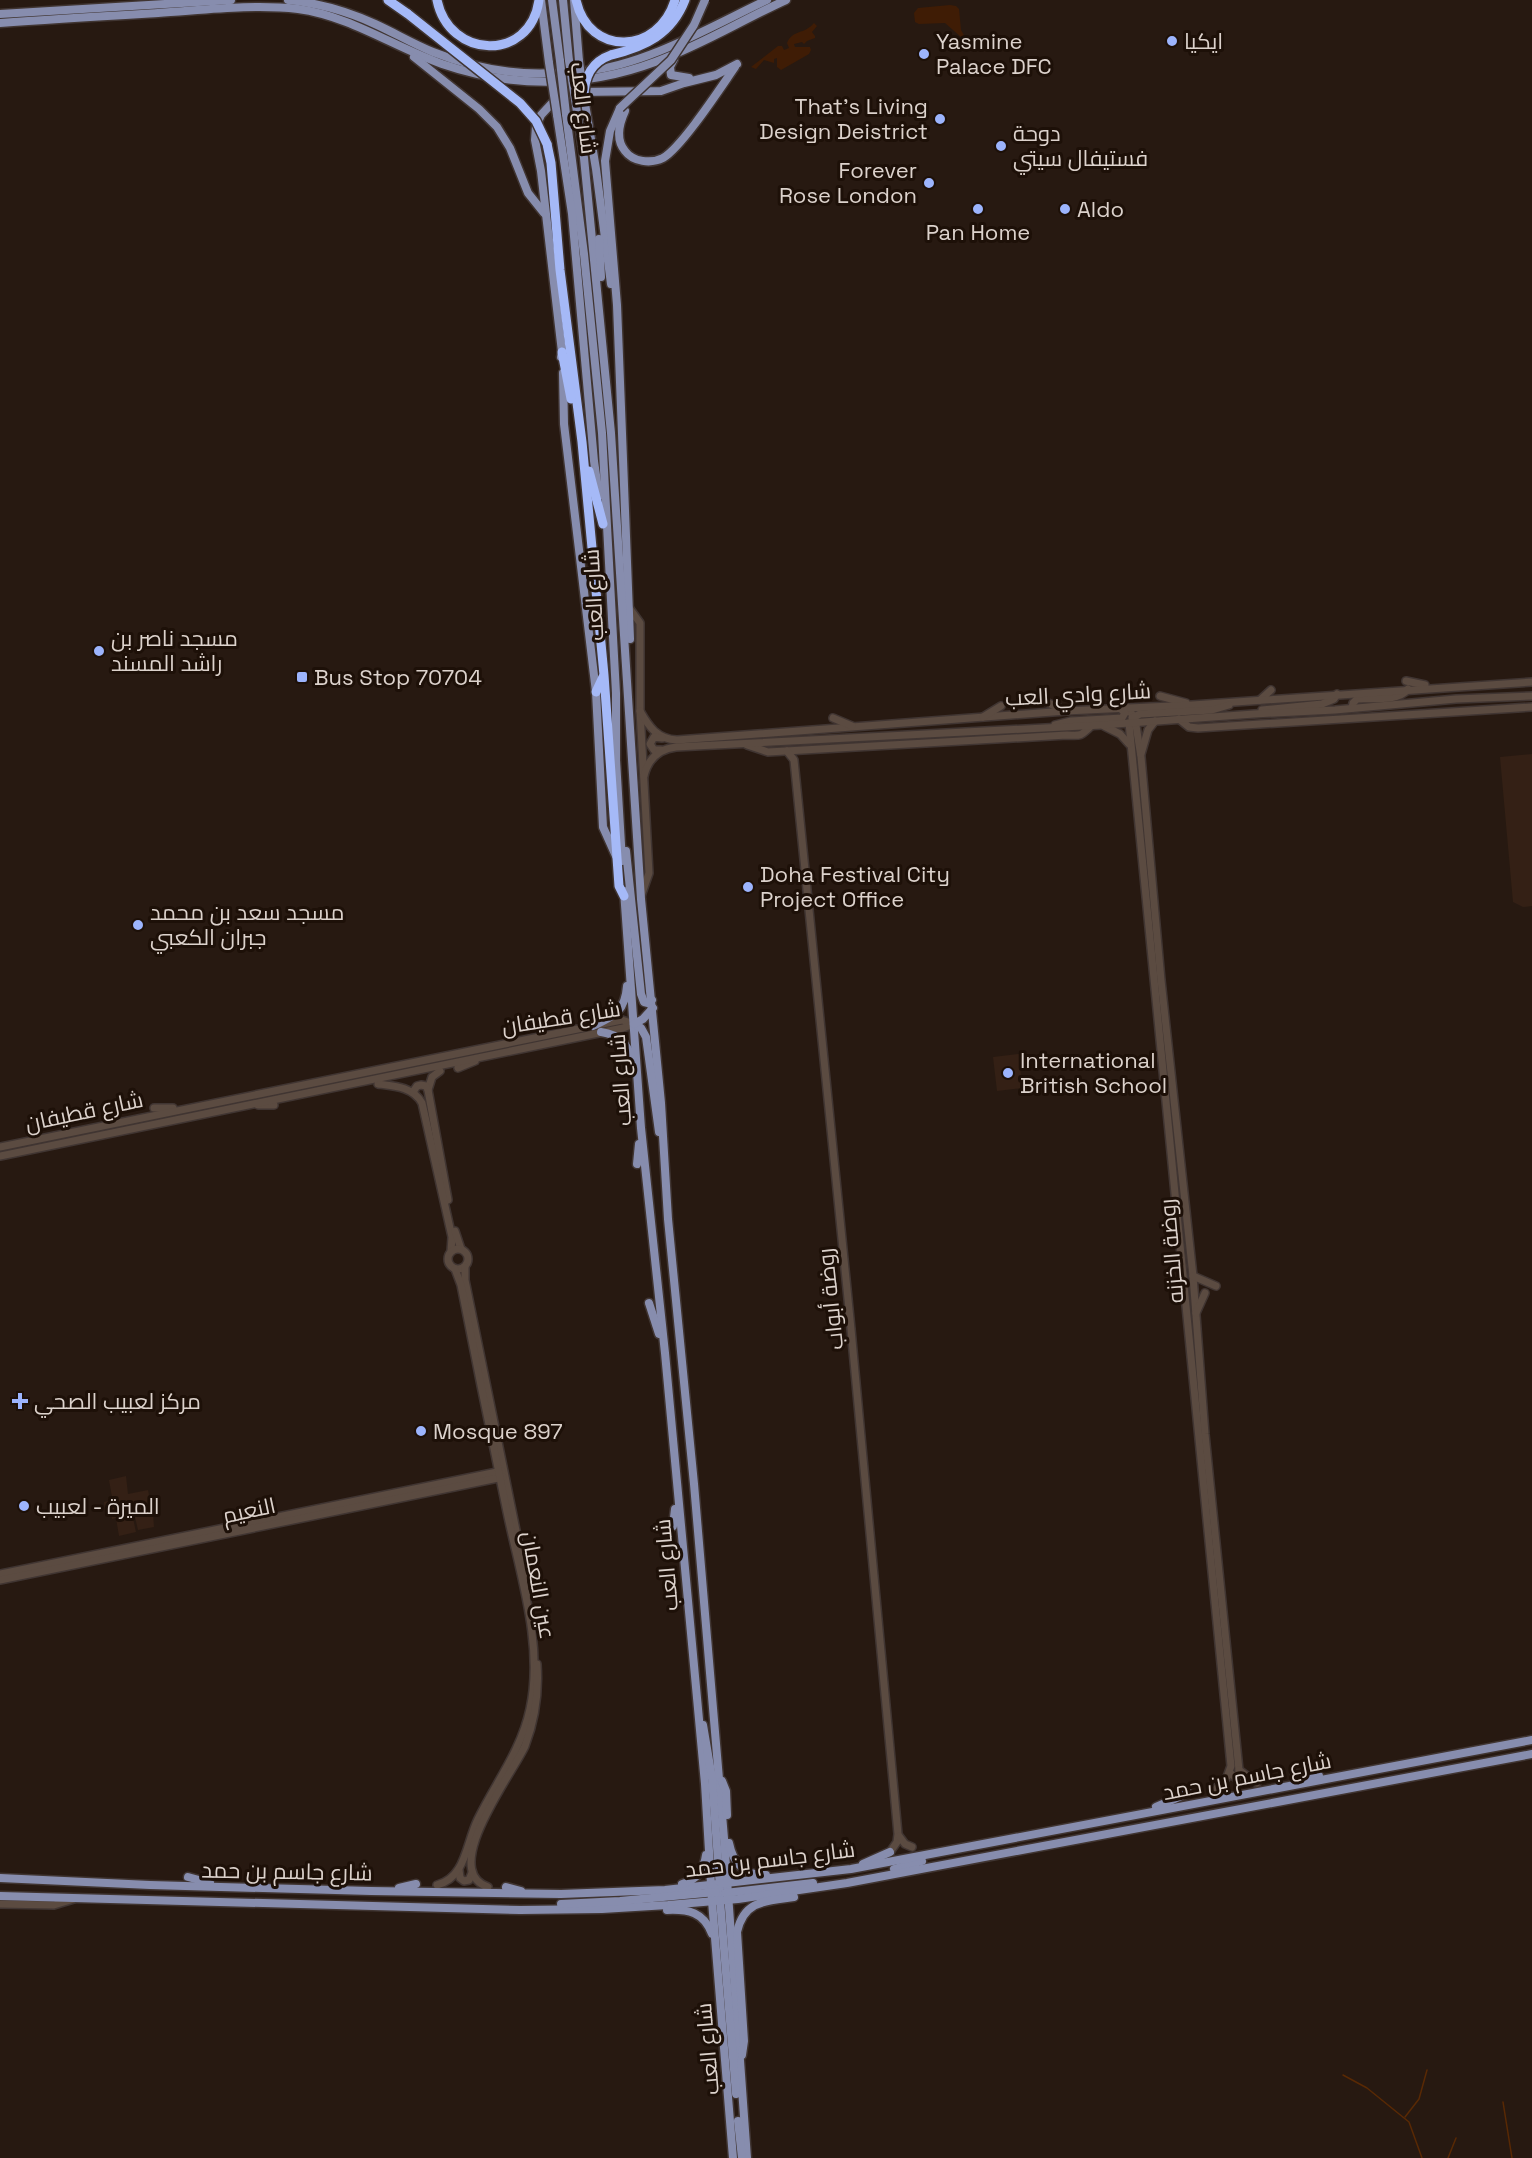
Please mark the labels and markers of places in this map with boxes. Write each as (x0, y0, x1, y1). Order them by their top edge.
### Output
place label: Yasmine Palace DFC (936, 27, 1052, 80)
place label: ايكيا (1184, 27, 1223, 55)
marker: ايكيا (1165, 34, 1179, 48)
marker: Yasmine Palace DFC (917, 47, 931, 61)
place label: That's Living Design Deistrict (759, 92, 928, 145)
marker: That's Living Design Deistrict (933, 112, 947, 126)
place label: دوحة فستيفال سيتي (1013, 119, 1148, 175)
marker: دوحة فستيفال سيتي (994, 139, 1008, 153)
place label: Forever Rose London (779, 156, 917, 209)
marker: Forever Rose London (922, 176, 936, 190)
place label: Aldo (1077, 195, 1124, 223)
marker: Pan Home (971, 202, 985, 216)
marker: Aldo (1058, 202, 1072, 216)
place label: Pan Home (926, 218, 1030, 246)
place label: مسجد ناصر بن راشد المسند (111, 624, 238, 677)
marker: مسجد ناصر بن راشد المسند (92, 644, 106, 658)
place label: Bus Stop 70704 (314, 663, 482, 691)
marker: Bus Stop 70704 (295, 670, 309, 684)
place label: Doha Festival City Project Office (760, 860, 950, 913)
marker: Doha Festival City Project Office (741, 880, 755, 894)
place label: مسجد سعد بن محمد جبران الكعبي (150, 898, 344, 954)
marker: مسجد سعد بن محمد جبران الكعبي (131, 918, 145, 932)
place label: International British School (1020, 1046, 1167, 1099)
marker: International British School (1001, 1066, 1015, 1080)
place label: مركز لعبيب الصحي (34, 1387, 201, 1418)
marker: مركز لعبيب الصحي (11, 1392, 29, 1410)
place label: Mosque 897 (433, 1417, 563, 1445)
marker: Mosque 897 (414, 1424, 428, 1438)
place label: الميرة - لعبيب (36, 1492, 160, 1520)
marker: الميرة - لعبيب (17, 1499, 31, 1513)

